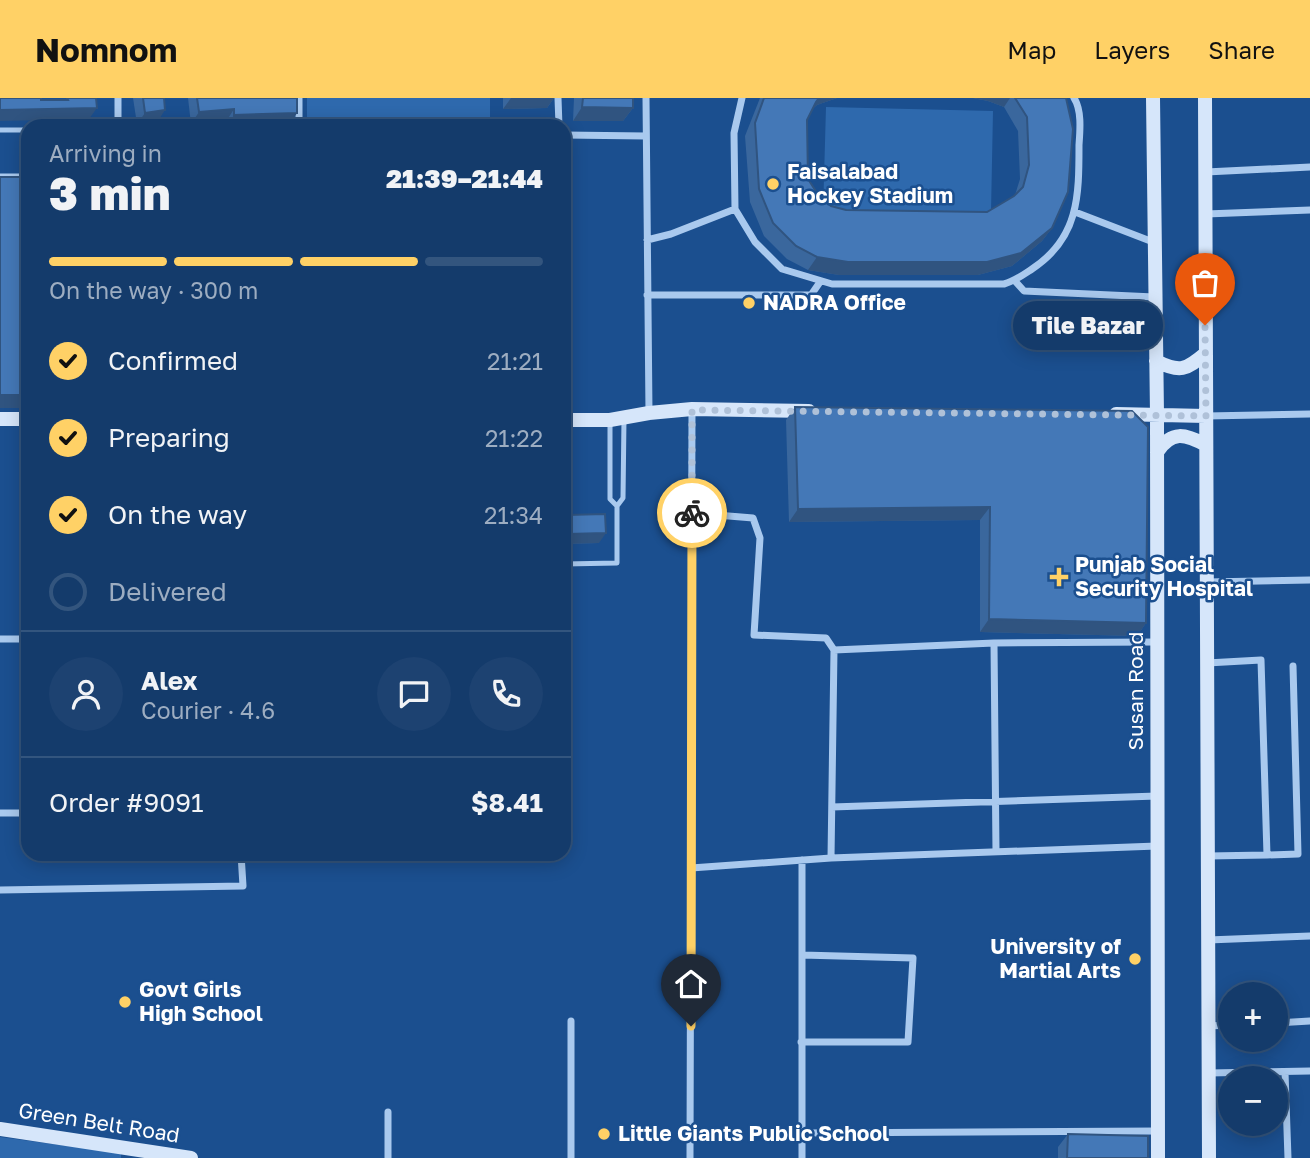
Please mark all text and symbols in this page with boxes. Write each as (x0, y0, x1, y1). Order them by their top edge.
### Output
text: Nomnom (35, 30, 177, 69)
text: Map (1007, 35, 1056, 64)
text: Layers (1094, 35, 1170, 64)
text: Share (1208, 35, 1275, 64)
text: Arriving in (49, 139, 162, 167)
place label: Faisalabad Hockey Stadium (787, 158, 953, 208)
text: 21:39–21:44 (386, 163, 543, 194)
text: 3 min (49, 165, 171, 220)
marker: Faisalabad Hockey Stadium (765, 176, 781, 192)
pin (1175, 253, 1235, 325)
icon: bag (1186, 264, 1224, 302)
text: On the way · 300 m (49, 276, 258, 304)
place label: NADRA Office (763, 289, 906, 315)
marker: NADRA Office (741, 295, 757, 311)
callout: Tile Bazar (1012, 300, 1163, 350)
text: Tile Bazar (1031, 311, 1145, 339)
icon: check (49, 342, 87, 380)
text: Confirmed (108, 345, 238, 376)
text: 21:21 (487, 347, 543, 375)
icon: check (49, 419, 87, 457)
text: Preparing (108, 422, 230, 453)
text: 21:22 (485, 424, 543, 452)
courier (657, 478, 727, 548)
icon: bike (673, 494, 711, 532)
icon: check (49, 496, 87, 534)
text: On the way (108, 499, 247, 530)
text: 21:34 (484, 501, 543, 529)
place label: Punjab Social Security Hospital (1075, 551, 1253, 601)
marker: Punjab Social Security Hospital (1049, 567, 1069, 587)
text: Delivered (108, 576, 227, 607)
street label: Susan Road (1122, 632, 1148, 750)
button: person (49, 657, 123, 731)
button: chat (377, 657, 451, 731)
button: phone (469, 657, 543, 731)
text: Alex (141, 665, 198, 696)
text: Courier · 4.6 (141, 696, 275, 724)
text: Order #9091 (49, 787, 204, 818)
text: $8.41 (471, 787, 543, 818)
place label: University of Martial Arts (990, 933, 1121, 983)
marker: University of Martial Arts (1127, 951, 1143, 967)
pin (661, 954, 721, 1026)
icon: home (672, 965, 710, 1003)
place label: Govt Girls High School (139, 976, 263, 1026)
map controls (1218, 982, 1288, 1136)
button: + (1218, 982, 1288, 1052)
marker: Govt Girls High School (117, 994, 133, 1010)
button: − (1218, 1066, 1288, 1136)
street label: Green Belt Road (17, 1096, 182, 1148)
place label: Little Giants Public School (618, 1120, 889, 1146)
marker: Little Giants Public School (596, 1126, 612, 1142)

